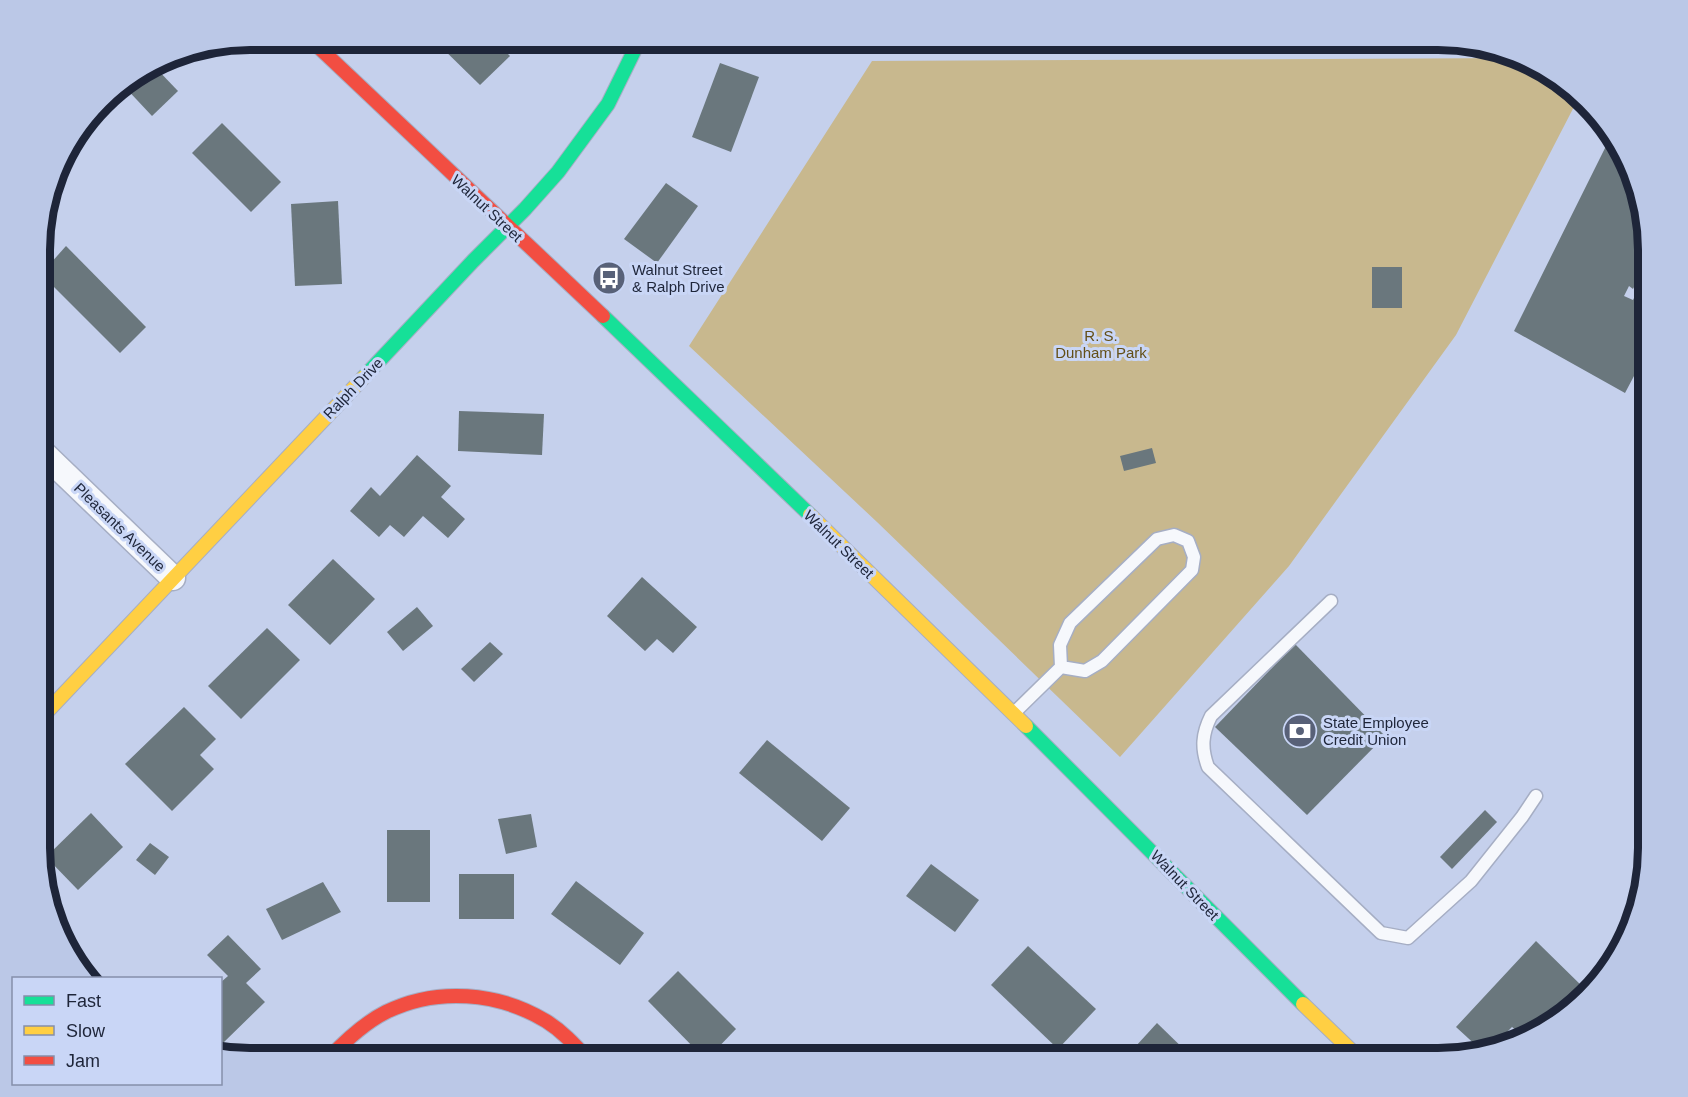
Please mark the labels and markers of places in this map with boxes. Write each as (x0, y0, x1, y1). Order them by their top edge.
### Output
bus stop icon: Walnut Street & Ralph Drive (591, 260, 627, 296)
place label: Walnut Street & Ralph Drive (632, 261, 725, 295)
bank icon: State Employee Credit Union (1282, 713, 1318, 749)
place label: State Employee Credit Union (1323, 714, 1429, 748)

